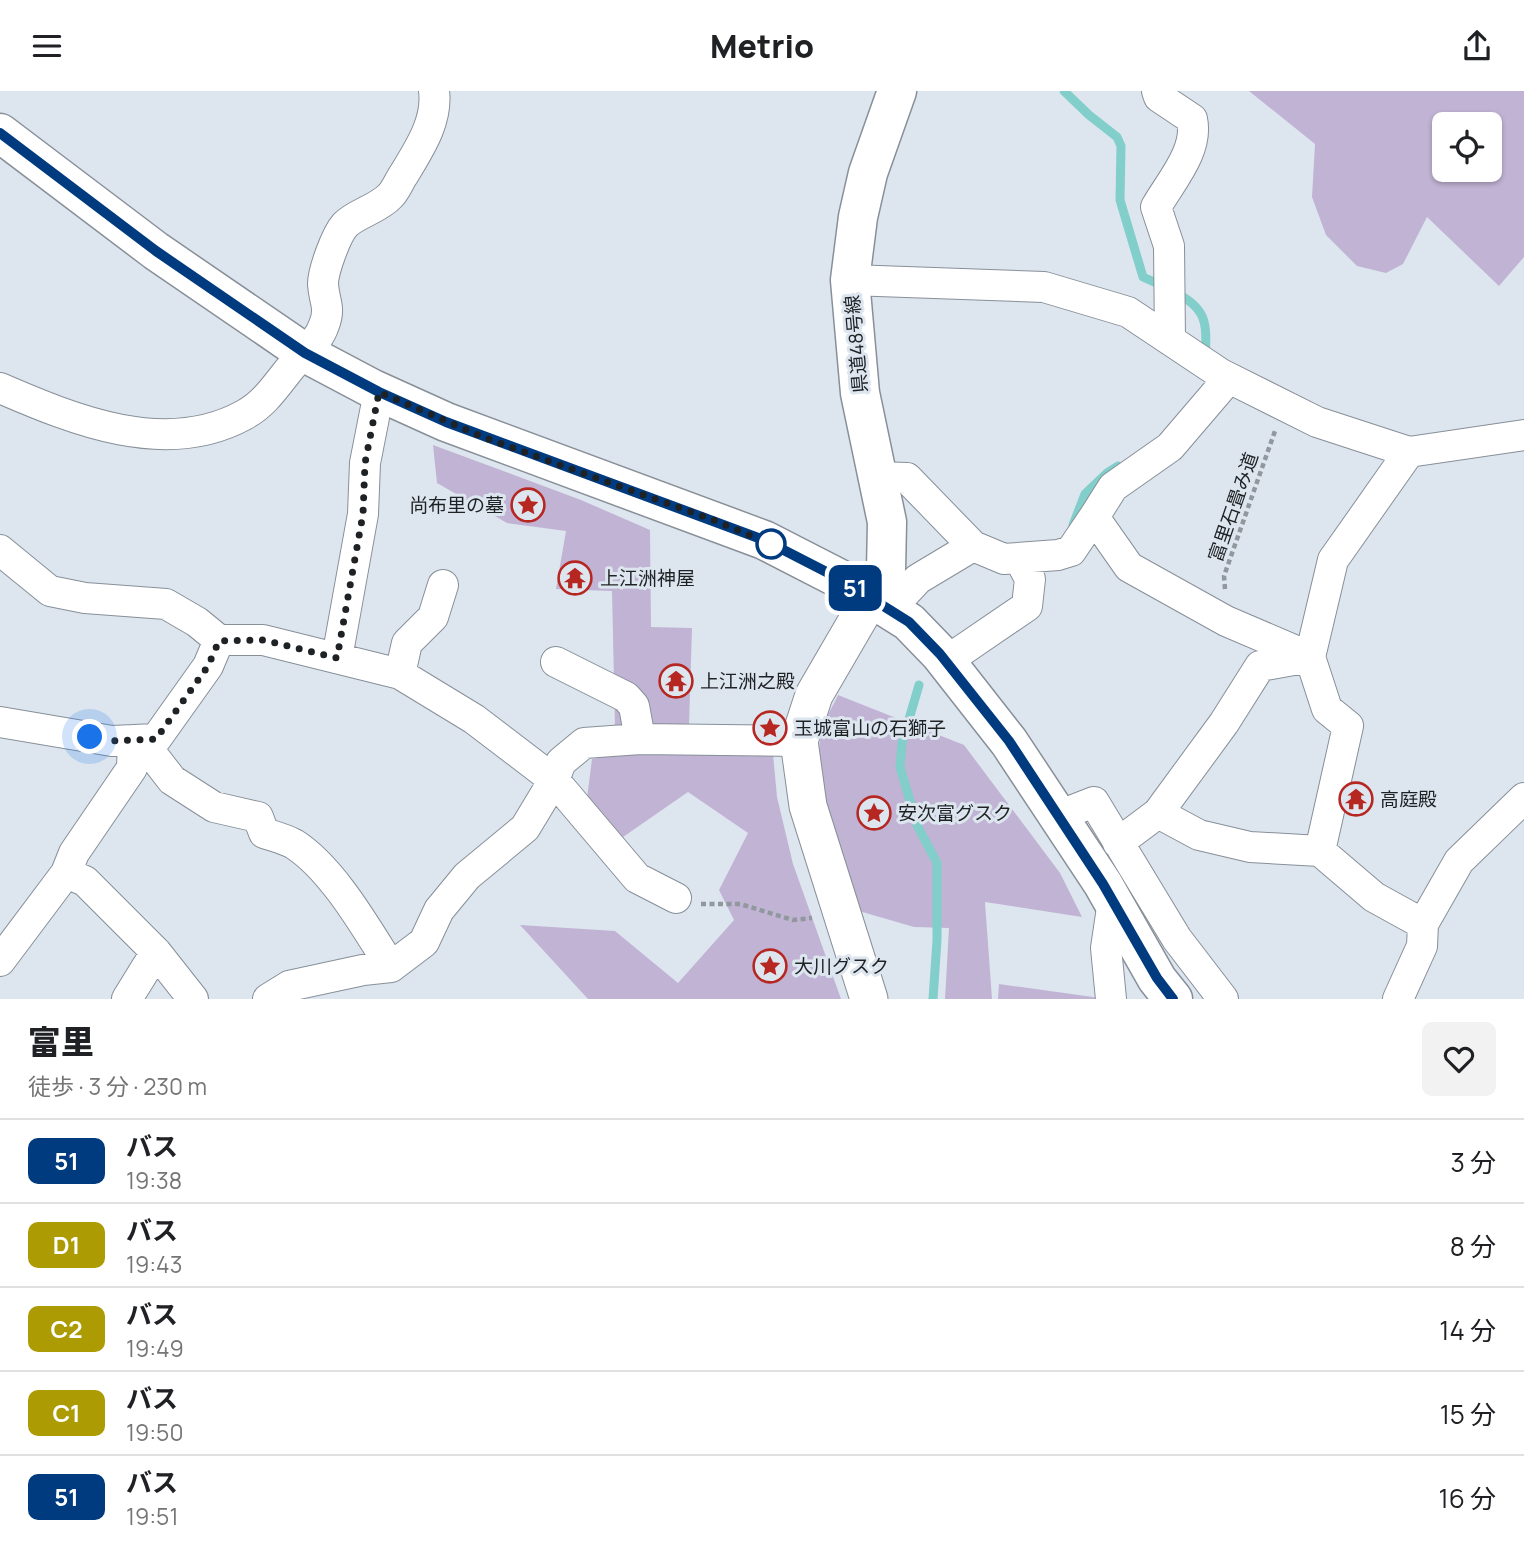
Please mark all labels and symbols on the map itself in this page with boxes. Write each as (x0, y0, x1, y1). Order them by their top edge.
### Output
street label: 県道48号線 (839, 294, 873, 394)
street label: 富里石畳み道 (1202, 449, 1264, 565)
place icon: 尚布里の墓 (509, 486, 547, 524)
place label: 尚布里の墓 (409, 492, 504, 518)
unlabelled marker (756, 529, 786, 559)
temple icon: 上江洲神屋 (556, 559, 594, 597)
place label: 上江洲神屋 (600, 565, 695, 591)
line badge: 51 (824, 565, 886, 611)
temple icon: 上江洲之殿 (657, 662, 695, 700)
place label: 上江洲之殿 (700, 668, 795, 694)
place icon: 玉城富山の石獅子 (751, 709, 789, 747)
place label: 玉城富山の石獅子 (794, 715, 946, 741)
your location (72, 719, 107, 754)
temple icon: 高庭殿 (1337, 780, 1375, 818)
place label: 高庭殿 (1380, 786, 1437, 812)
place icon: 安次富グスク (855, 794, 893, 832)
place label: 安次富グスク (898, 800, 1012, 826)
place icon: 大川グスク (751, 947, 789, 985)
place label: 大川グスク (794, 953, 889, 979)

